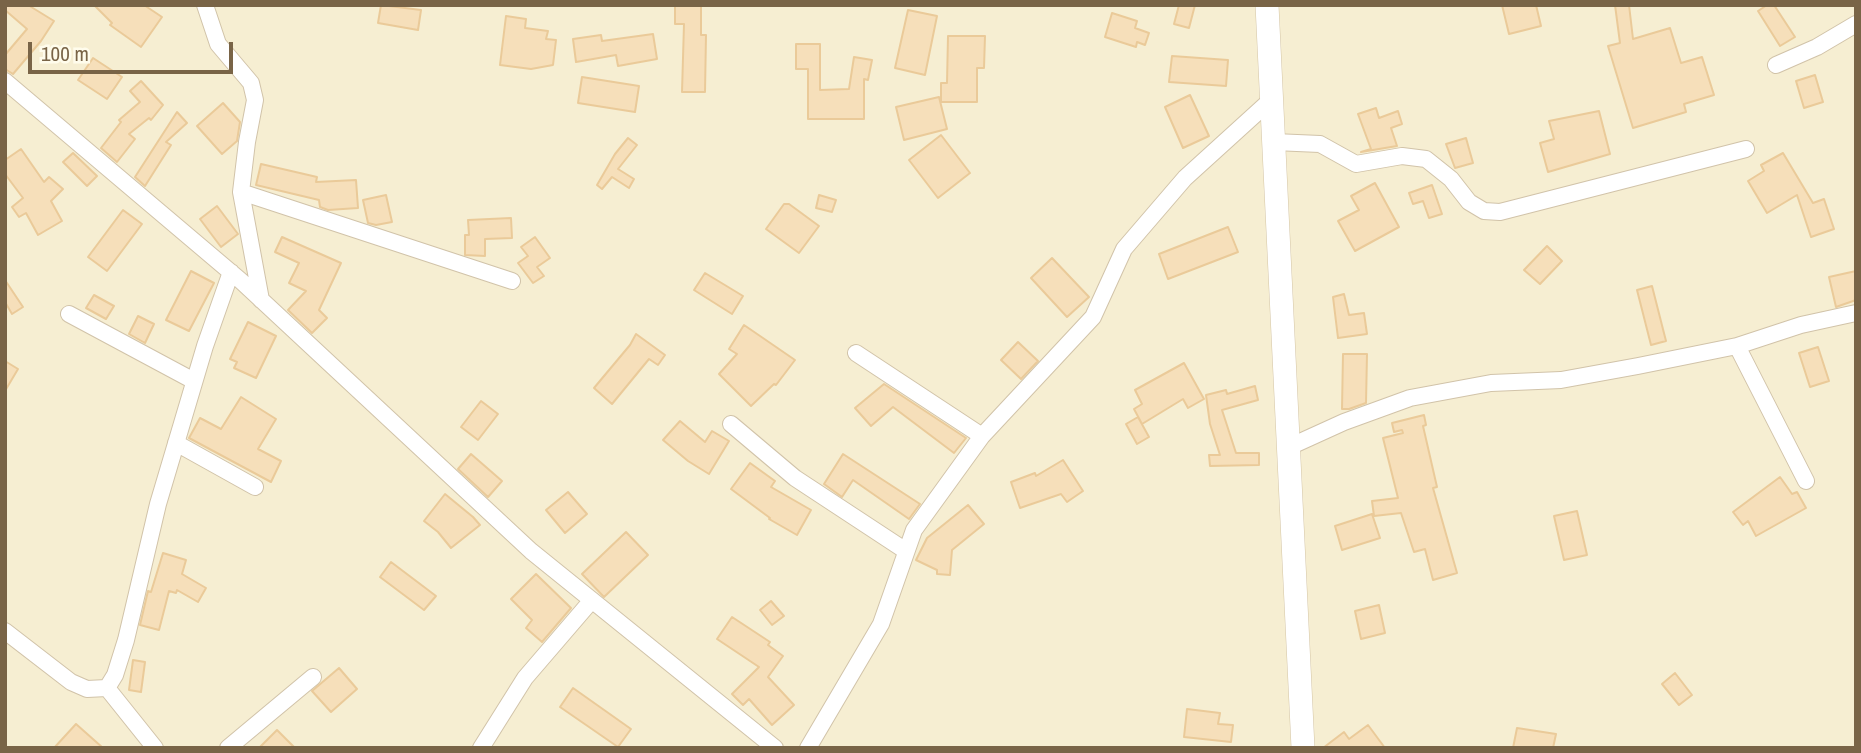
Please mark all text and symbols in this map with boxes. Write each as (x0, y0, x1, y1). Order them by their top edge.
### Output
scale bar (32, 28, 236, 72)
text: 100 m (41, 39, 89, 68)

